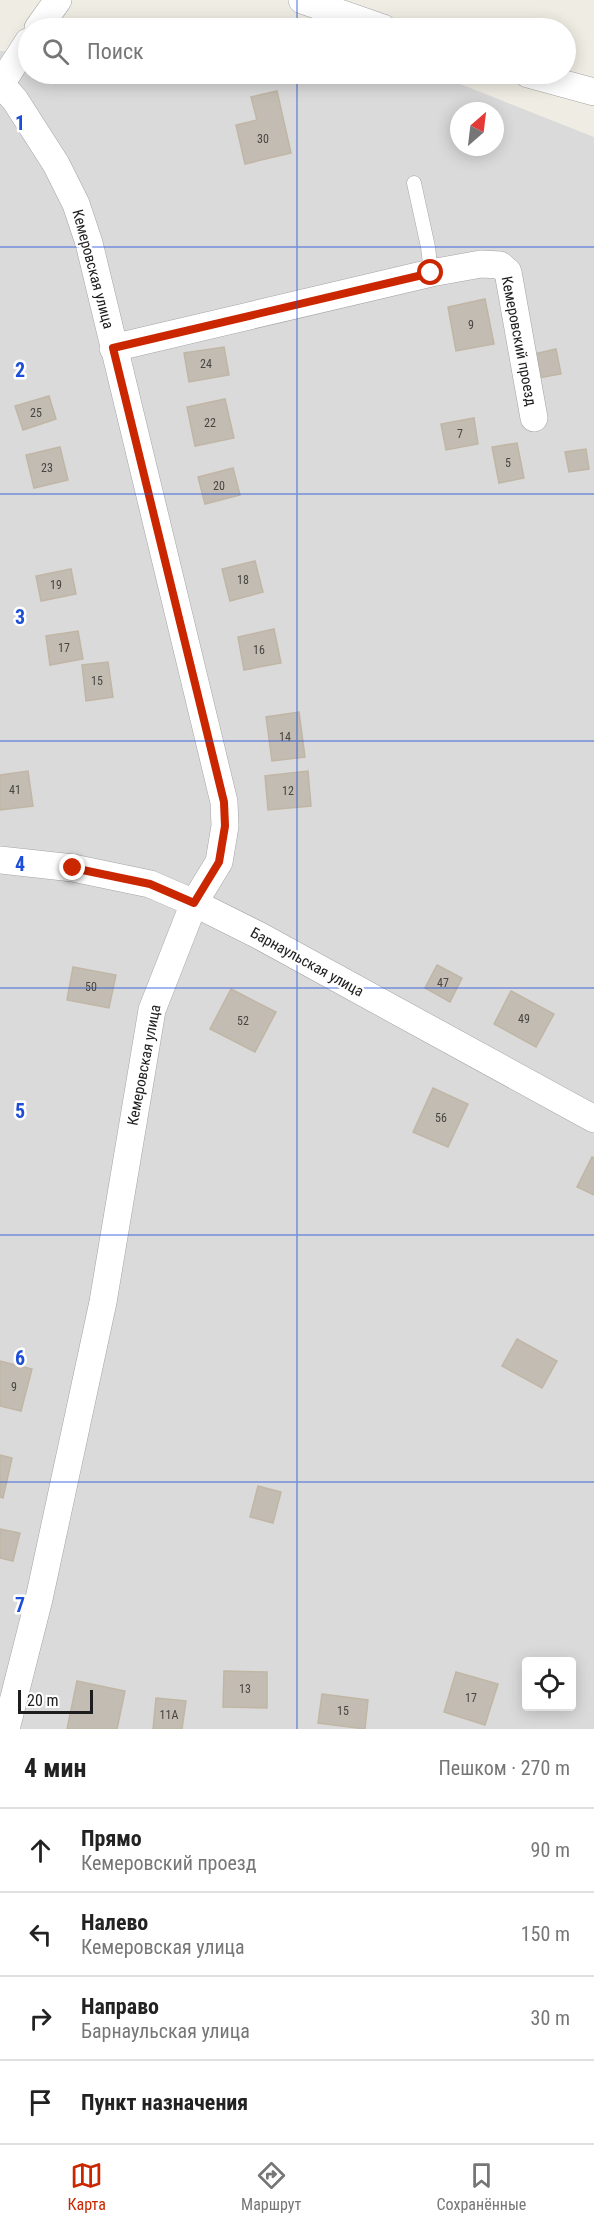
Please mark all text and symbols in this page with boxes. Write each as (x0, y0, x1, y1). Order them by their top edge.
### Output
search box (18, 18, 576, 84)
icon: search (39, 35, 72, 68)
text: Поиск (87, 39, 144, 64)
north arrow (450, 102, 504, 156)
text: 1 (15, 111, 25, 135)
house number: 30 (257, 132, 269, 146)
street label: Кемеровская улица (68, 207, 118, 331)
route start (417, 259, 443, 285)
street label: Кемеровский проезд (498, 275, 540, 407)
house number: 9 (468, 318, 474, 332)
house number: 24 (200, 357, 212, 371)
text: 2 (15, 358, 25, 382)
house number: 25 (30, 406, 42, 420)
house number: 22 (204, 416, 216, 430)
house number: 7 (457, 427, 463, 441)
house number: 5 (505, 456, 511, 470)
house number: 23 (41, 461, 53, 475)
house number: 20 (213, 479, 225, 493)
house number: 18 (237, 573, 249, 587)
house number: 19 (50, 578, 62, 592)
text: 3 (15, 605, 25, 629)
house number: 17 (58, 641, 70, 655)
house number: 16 (253, 643, 265, 657)
house number: 15 (91, 674, 103, 688)
house number: 14 (279, 730, 291, 744)
house number: 41 (9, 783, 21, 797)
house number: 12 (282, 784, 294, 798)
text: 4 (15, 852, 25, 876)
route end (59, 854, 85, 880)
street label: Барнаульская улица (247, 923, 367, 1001)
house number: 47 (437, 976, 449, 990)
house number: 50 (85, 980, 97, 994)
street label: Кемеровская улица (123, 1003, 165, 1127)
house number: 49 (518, 1012, 530, 1026)
house number: 52 (237, 1014, 249, 1028)
text: 5 (15, 1099, 25, 1123)
house number: 56 (435, 1111, 447, 1125)
text: 6 (15, 1346, 25, 1370)
house number: 9 (11, 1380, 17, 1394)
text: 7 (15, 1593, 25, 1617)
map controls (522, 1657, 576, 1711)
button: locate (522, 1657, 576, 1711)
house number: 13 (239, 1682, 251, 1696)
scale bar (18, 1687, 93, 1714)
text: 20 m (27, 1691, 59, 1710)
house number: 17 (465, 1691, 477, 1705)
house number: 15 (337, 1704, 349, 1718)
house number: 11А (160, 1708, 178, 1722)
text: 4 мин (24, 1753, 86, 1783)
text: Пешком · 270 m (438, 1756, 570, 1780)
text: Прямо (81, 1826, 142, 1851)
icon: ahead (24, 1834, 57, 1867)
text: 90 m (531, 1838, 570, 1862)
text: Кемеровский проезд (81, 1851, 257, 1875)
text: Налево (81, 1910, 148, 1935)
icon: left (24, 1918, 57, 1951)
text: 150 m (521, 1922, 570, 1946)
text: Кемеровская улица (81, 1935, 245, 1959)
text: Направо (81, 1994, 159, 2019)
icon: right (24, 2002, 57, 2035)
text: 30 m (531, 2006, 570, 2030)
text: Барнаульская улица (81, 2019, 250, 2043)
icon: arrive (24, 2086, 57, 2119)
text: Пункт назначения (81, 2090, 248, 2115)
tab: Карта (68, 2159, 106, 2214)
tab: Маршрут (241, 2159, 301, 2214)
tab: Сохранённые (437, 2159, 526, 2214)

